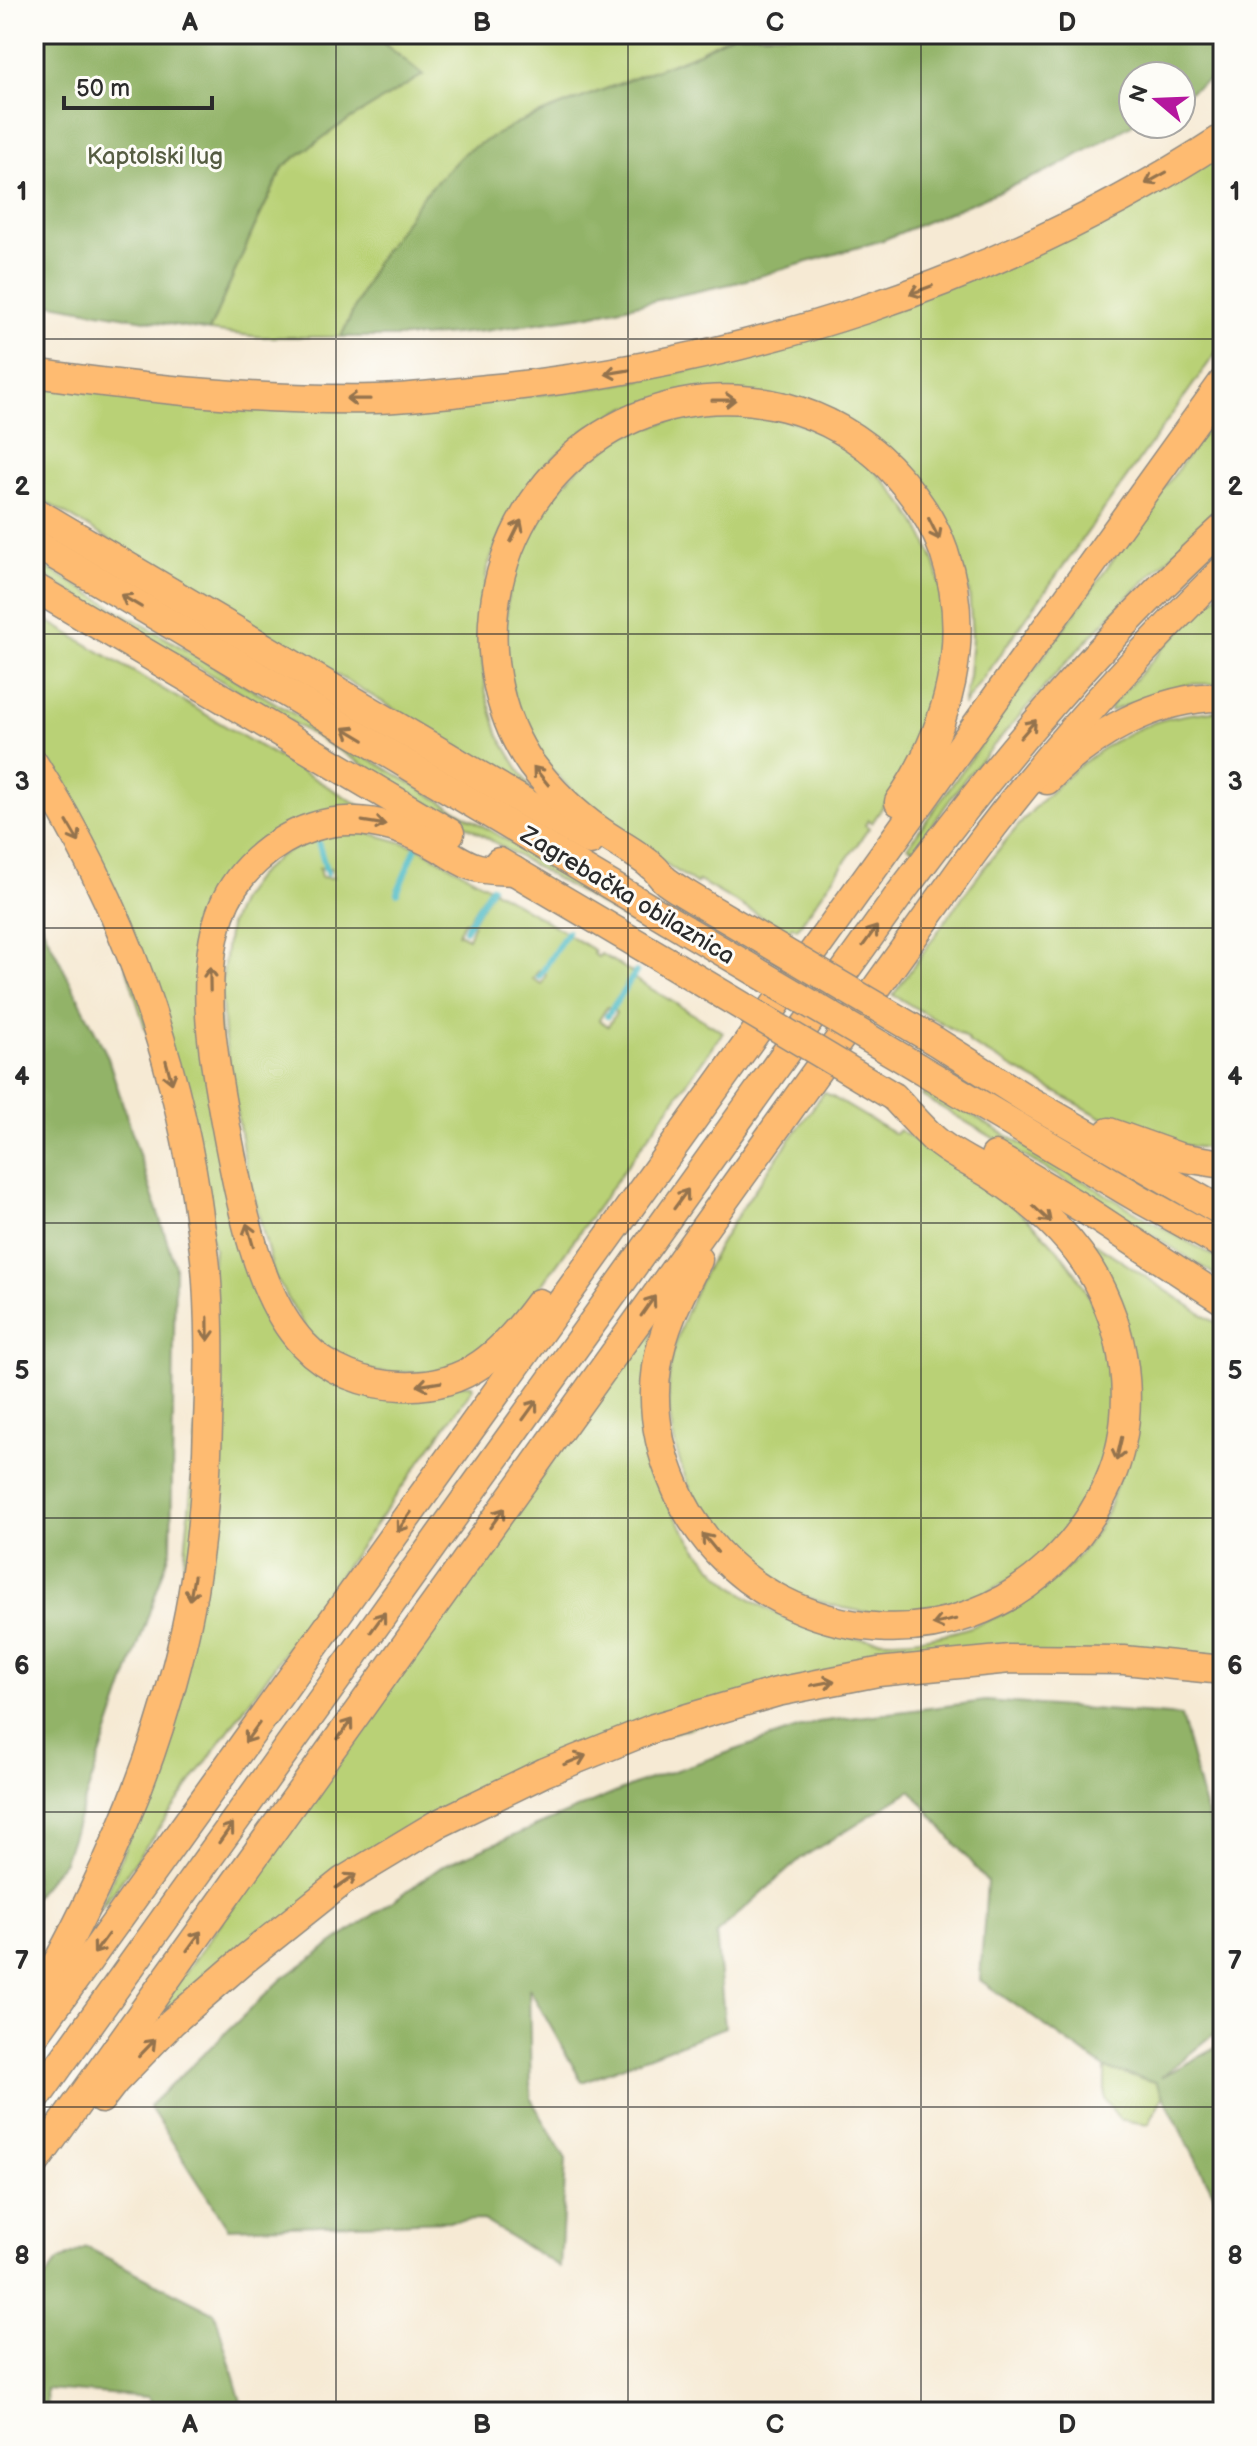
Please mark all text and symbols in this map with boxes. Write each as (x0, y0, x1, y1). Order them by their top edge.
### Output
text: A (181, 8, 198, 39)
text: B (473, 8, 491, 39)
text: C (766, 8, 784, 39)
text: D (1058, 8, 1076, 39)
scale bar (64, 60, 212, 110)
north arrow (1117, 60, 1197, 140)
text: 50 m (76, 74, 130, 103)
text: N (1124, 82, 1155, 106)
park label: Kaptolski lug (87, 142, 223, 171)
one-way arrow (1145, 170, 1168, 186)
text: 1 (17, 177, 27, 208)
text: 1 (1230, 177, 1240, 208)
one-way arrow (910, 284, 934, 298)
one-way arrow (605, 365, 630, 380)
one-way arrow (345, 391, 372, 406)
one-way arrow (710, 392, 737, 408)
text: 2 (14, 472, 30, 503)
text: 2 (1227, 472, 1243, 503)
one-way arrow (926, 516, 942, 540)
one-way arrow (509, 520, 524, 544)
one-way arrow (119, 593, 143, 608)
one-way arrow (1019, 720, 1037, 740)
one-way arrow (343, 725, 366, 741)
one-way arrow (533, 766, 550, 787)
text: 3 (14, 767, 30, 798)
text: 3 (1227, 767, 1243, 798)
one-way arrow (361, 816, 386, 831)
one-way arrow (66, 819, 82, 843)
street label: Zagrebačka obilaznica (515, 820, 740, 971)
one-way arrow (862, 925, 879, 947)
one-way arrow (202, 966, 218, 993)
one-way arrow (163, 1059, 178, 1085)
text: 4 (14, 1062, 30, 1093)
text: 4 (1227, 1062, 1243, 1093)
one-way arrow (673, 1189, 690, 1211)
one-way arrow (1032, 1205, 1052, 1223)
one-way arrow (242, 1223, 257, 1249)
one-way arrow (640, 1296, 656, 1318)
one-way arrow (201, 1315, 216, 1342)
text: 5 (14, 1356, 30, 1387)
text: 5 (1227, 1356, 1243, 1387)
one-way arrow (417, 1377, 442, 1392)
one-way arrow (522, 1400, 538, 1422)
one-way arrow (1111, 1436, 1126, 1461)
one-way arrow (488, 1508, 505, 1529)
one-way arrow (396, 1510, 412, 1532)
one-way arrow (701, 1533, 719, 1554)
one-way arrow (183, 1574, 198, 1600)
one-way arrow (370, 1611, 386, 1633)
one-way arrow (931, 1615, 957, 1630)
text: 6 (14, 1651, 30, 1682)
text: 6 (1227, 1651, 1243, 1682)
one-way arrow (810, 1674, 835, 1689)
one-way arrow (337, 1719, 354, 1741)
one-way arrow (244, 1721, 261, 1743)
one-way arrow (562, 1752, 587, 1766)
one-way arrow (218, 1822, 235, 1844)
one-way arrow (334, 1873, 356, 1889)
one-way arrow (186, 1930, 202, 1952)
one-way arrow (92, 1933, 109, 1954)
text: 7 (15, 1946, 29, 1977)
text: 7 (1228, 1946, 1242, 1977)
one-way arrow (137, 2039, 156, 2058)
text: 8 (14, 2241, 30, 2272)
text: 8 (1227, 2241, 1243, 2272)
text: A (181, 2410, 198, 2441)
text: B (473, 2410, 491, 2441)
text: C (766, 2410, 784, 2441)
text: D (1058, 2410, 1076, 2441)

